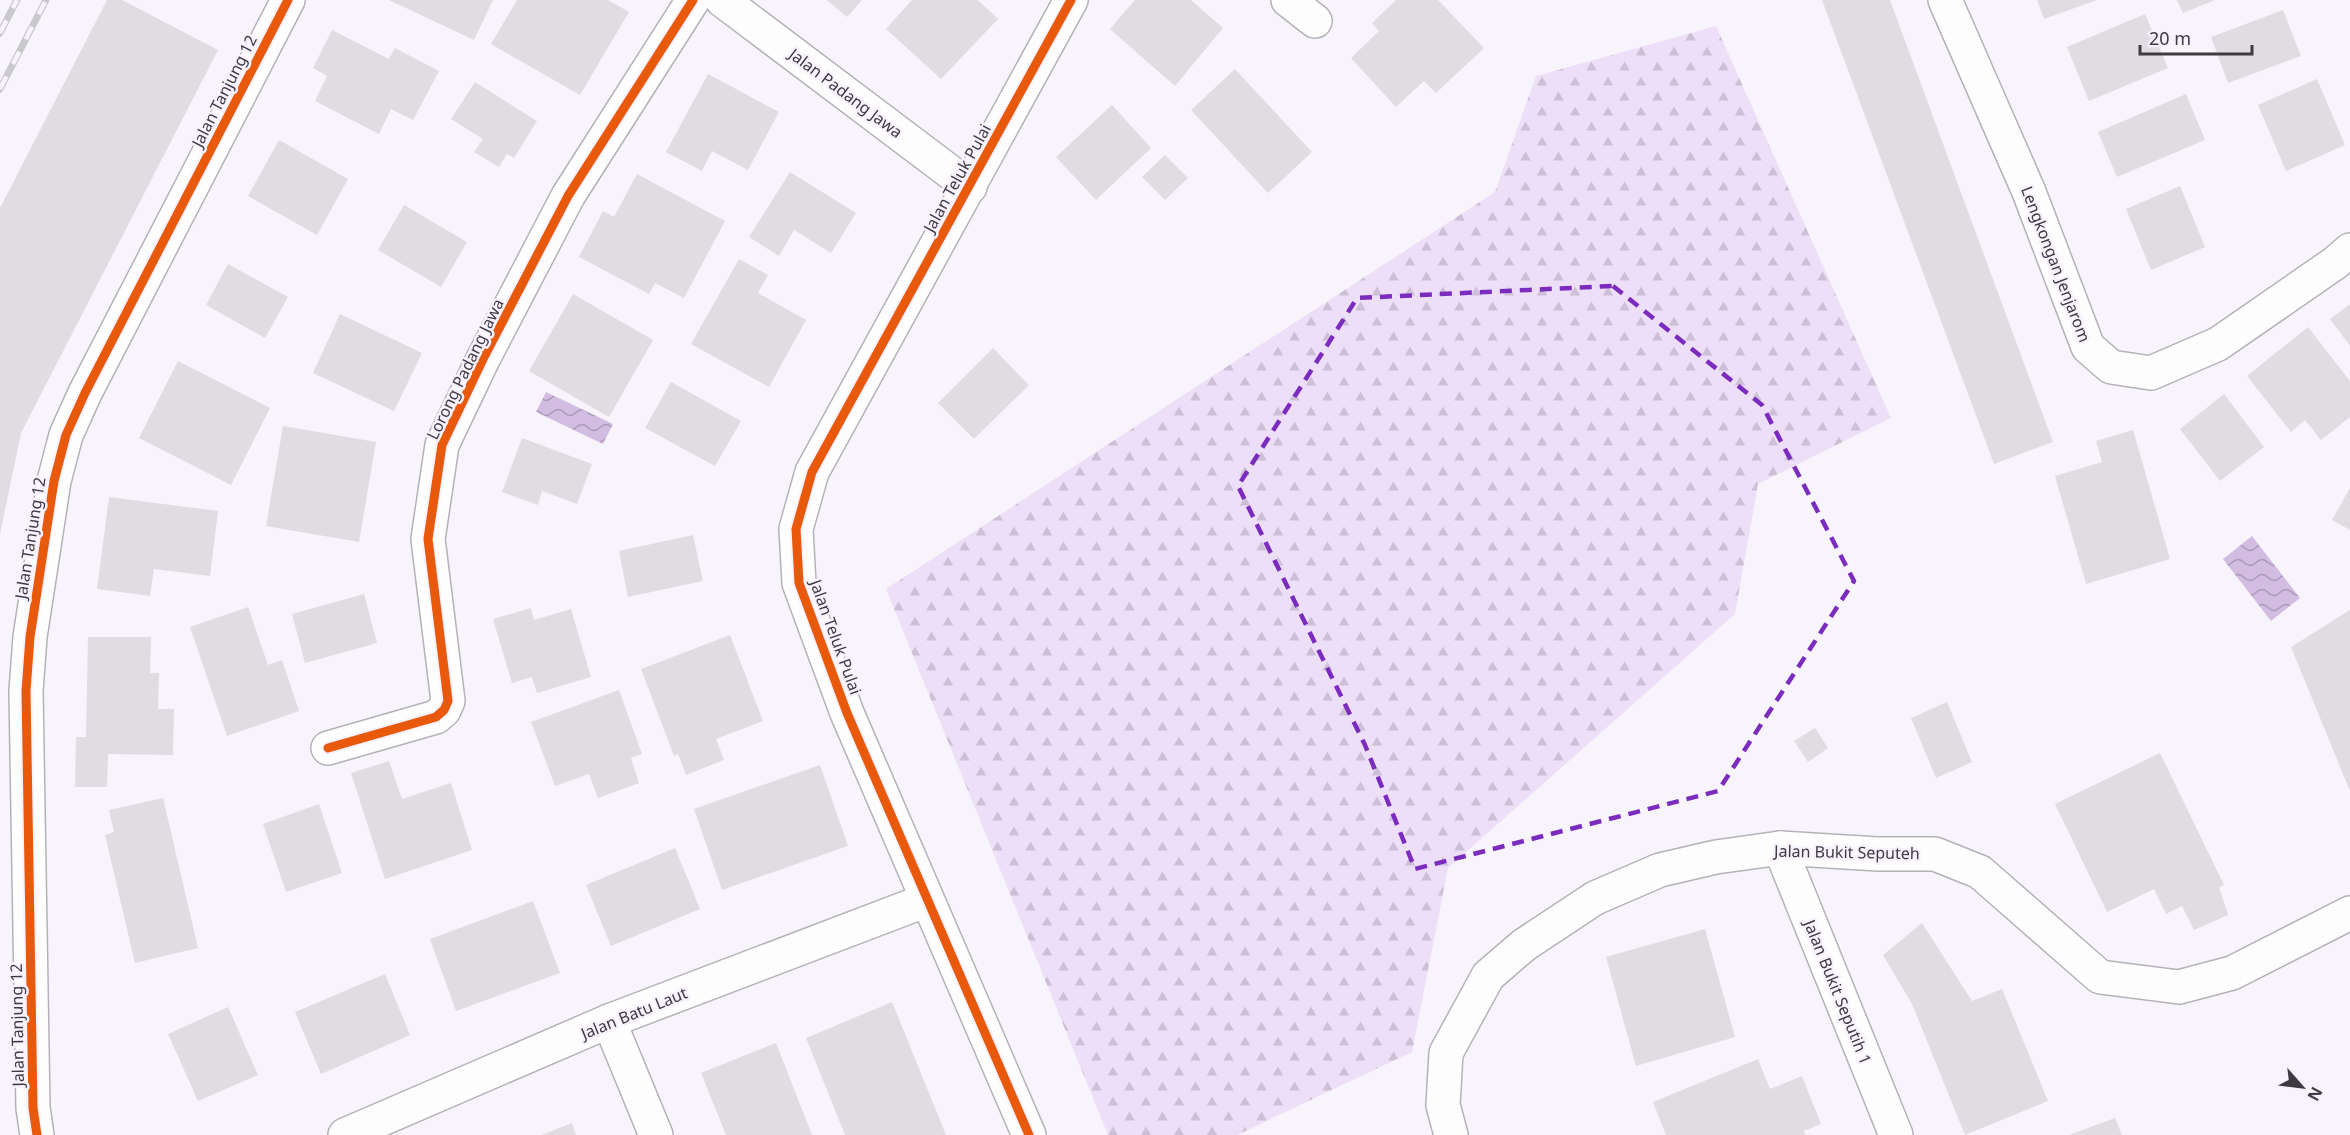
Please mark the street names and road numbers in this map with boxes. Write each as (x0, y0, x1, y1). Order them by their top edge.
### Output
street label: Jalan Tanjung 12 (185, 31, 262, 153)
street label: Jalan Padang Jawa (783, 42, 907, 143)
street label: Jalan Teluk Pulai (917, 120, 996, 238)
street label: Lengkongan Jenjarom (2016, 183, 2096, 345)
street label: Lorong Padang Jawa (421, 295, 509, 443)
street label: Jalan Tanjung 12 (9, 475, 50, 603)
street label: Jalan Teluk Pulai (804, 575, 867, 698)
street label: Jalan Bukit Seputeh (1772, 840, 1920, 864)
street label: Jalan Bukit Seputih 1 (1798, 915, 1877, 1068)
street label: Jalan Tanjung 12 (5, 963, 29, 1089)
street label: Jalan Batu Laut (576, 982, 691, 1045)

